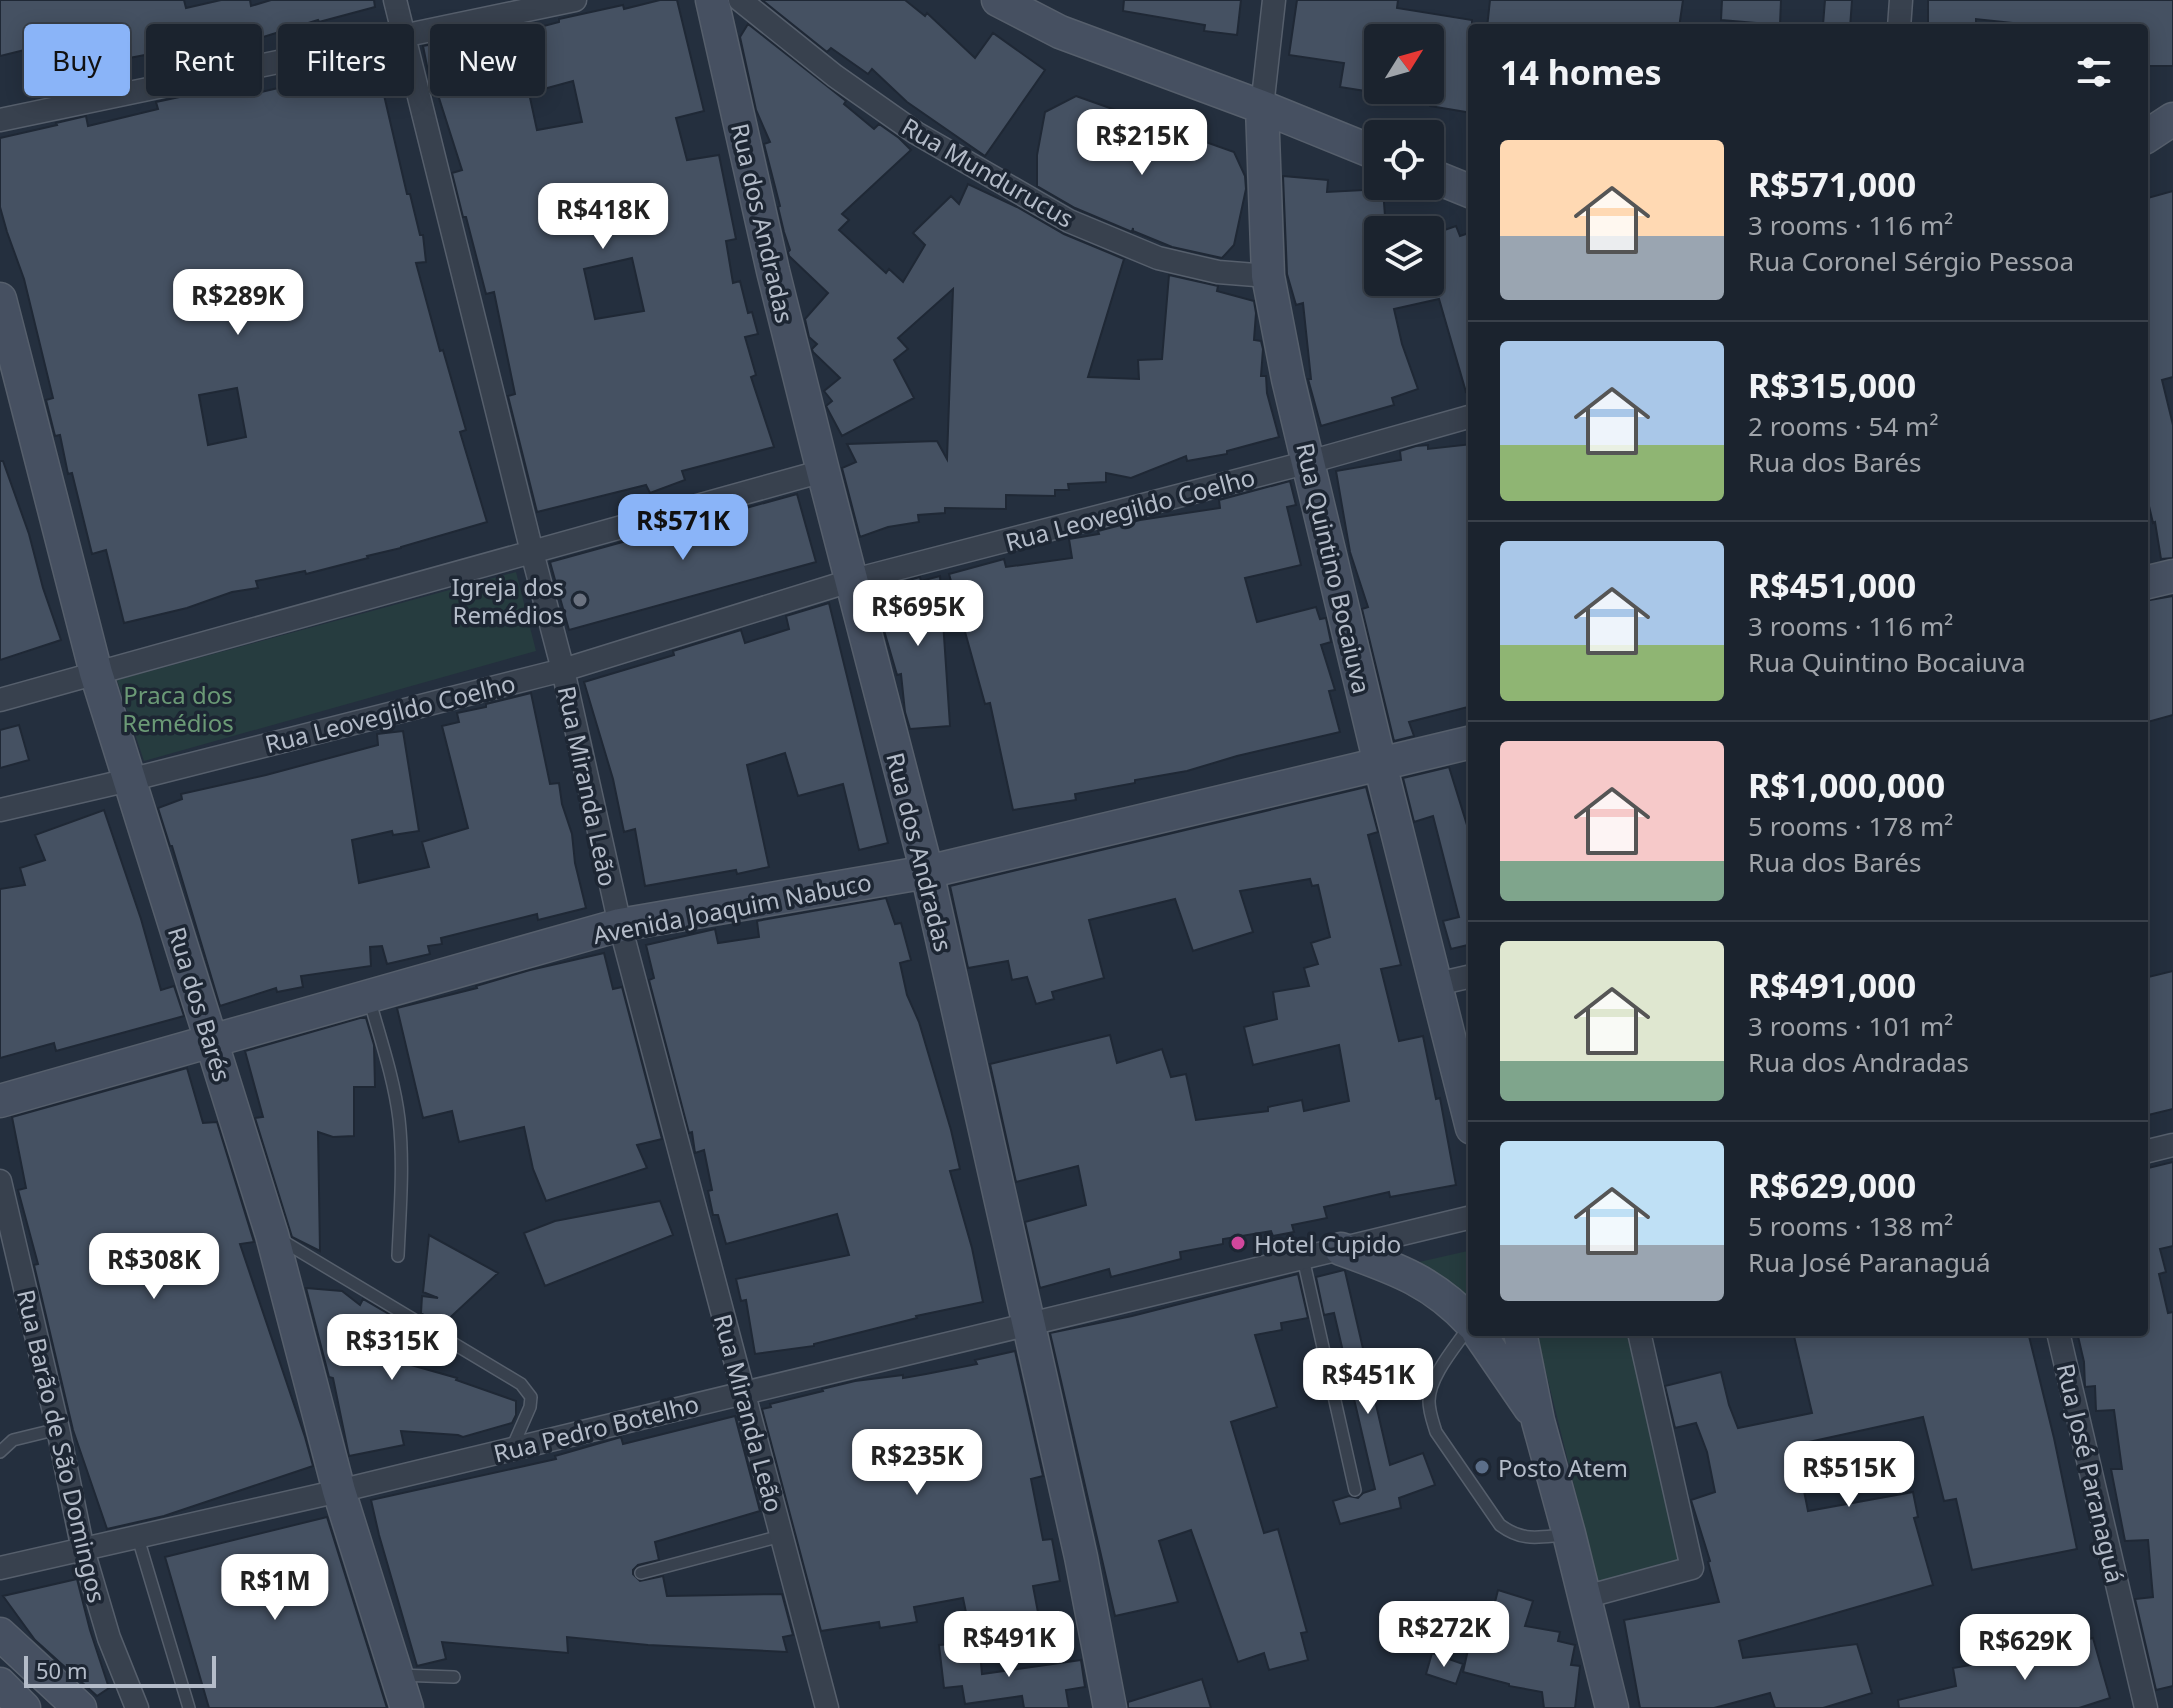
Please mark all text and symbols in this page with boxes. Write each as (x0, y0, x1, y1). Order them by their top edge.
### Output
chip: Buy (24, 24, 130, 96)
chip: Rent (146, 24, 262, 96)
chip: Filters (278, 24, 414, 96)
chip: New (430, 24, 545, 96)
north arrow (1364, 24, 1444, 104)
map controls (1364, 24, 1444, 296)
text: 14 homes (1500, 49, 1662, 95)
icon: filters (2072, 50, 2116, 94)
street label: Rua Mundurucus (896, 109, 1080, 235)
pin: R$215K (1077, 109, 1207, 177)
text: R$215K (1095, 117, 1189, 153)
street label: Rua dos Andradas (724, 120, 802, 326)
button: locate (1364, 120, 1444, 200)
text: R$571,000 (1748, 161, 1916, 207)
icon: home (1564, 172, 1660, 268)
pin: R$418K (538, 183, 668, 251)
text: R$418K (556, 191, 650, 227)
text: 3 rooms · 116 m² (1748, 207, 1953, 243)
button: layers (1364, 216, 1444, 296)
text: Rua Coronel Sérgio Pessoa (1748, 243, 2074, 279)
pin: R$289K (173, 269, 303, 337)
text: R$289K (191, 277, 285, 313)
text: R$315,000 (1748, 362, 1916, 408)
icon: home (1564, 373, 1660, 469)
text: 2 rooms · 54 m² (1748, 408, 1938, 444)
street label: Rua Quintino Bocaiuva (1289, 439, 1379, 697)
text: Rua dos Barés (1748, 444, 1921, 480)
street label: Rua Leovegildo Coelho (1002, 460, 1258, 558)
pin: R$571K (618, 494, 748, 562)
text: R$571K (636, 502, 730, 538)
text: R$451,000 (1748, 562, 1916, 608)
place label: Igreja dos Remédios (451, 570, 564, 631)
icon: home (1564, 573, 1660, 669)
pin: R$695K (853, 580, 983, 648)
text: R$695K (871, 588, 965, 624)
marker: Igreja dos Remédios (571, 591, 589, 609)
text: 3 rooms · 116 m² (1748, 608, 1953, 644)
text: Rua Quintino Bocaiuva (1748, 644, 2026, 680)
street label: Rua Leovegildo Coelho (261, 666, 519, 760)
park label: Praca dos Remédios (122, 678, 234, 739)
street label: Rua Miranda Leão (551, 683, 625, 889)
street label: Rua dos Andradas (879, 749, 961, 955)
text: R$1,000,000 (1748, 762, 1945, 808)
icon: home (1564, 773, 1660, 869)
text: 5 rooms · 178 m² (1748, 808, 1953, 844)
text: Rua dos Barés (1748, 844, 1921, 880)
street label: Avenida Joaquim Nabuco (590, 865, 874, 951)
street label: Rua dos Barés (161, 923, 239, 1085)
text: R$491,000 (1748, 962, 1916, 1008)
icon: home (1564, 973, 1660, 1069)
text: 3 rooms · 101 m² (1748, 1008, 1953, 1044)
text: Rua dos Andradas (1748, 1044, 1969, 1080)
text: R$629,000 (1748, 1162, 1916, 1208)
icon: home (1564, 1173, 1660, 1269)
text: 5 rooms · 138 m² (1748, 1208, 1953, 1244)
place label: Hotel Cupido (1254, 1227, 1401, 1260)
pin: R$308K (89, 1233, 219, 1301)
marker: Hotel Cupido (1229, 1234, 1247, 1252)
text: R$308K (107, 1241, 201, 1277)
text: Rua José Paranaguá (1748, 1244, 1991, 1280)
street label: Rua Barão de São Domingos (10, 1286, 114, 1606)
street label: Rua Miranda Leão (707, 1310, 791, 1516)
pin: R$315K (327, 1314, 457, 1382)
text: R$315K (345, 1322, 439, 1358)
pin: R$451K (1303, 1348, 1433, 1416)
text: R$451K (1321, 1356, 1415, 1392)
street label: Rua José Paranaguá (2050, 1360, 2132, 1586)
street label: Rua Pedro Botelho (490, 1387, 702, 1469)
pin: R$235K (852, 1429, 982, 1497)
text: R$235K (870, 1437, 964, 1473)
pin: R$515K (1784, 1441, 1914, 1509)
text: R$515K (1802, 1449, 1896, 1485)
place label: Posto Atem (1498, 1451, 1628, 1484)
marker: Posto Atem (1473, 1458, 1491, 1476)
pin: R$1M (228, 1554, 322, 1622)
text: R$1M (239, 1562, 311, 1598)
pin: R$272K (1379, 1601, 1509, 1669)
text: R$272K (1397, 1609, 1491, 1645)
pin: R$491K (944, 1611, 1074, 1679)
pin: R$629K (1960, 1614, 2090, 1682)
text: R$491K (962, 1619, 1056, 1655)
text: R$629K (1978, 1622, 2072, 1658)
scale bar (24, 1652, 216, 1688)
text: 50 m (36, 1655, 87, 1685)

